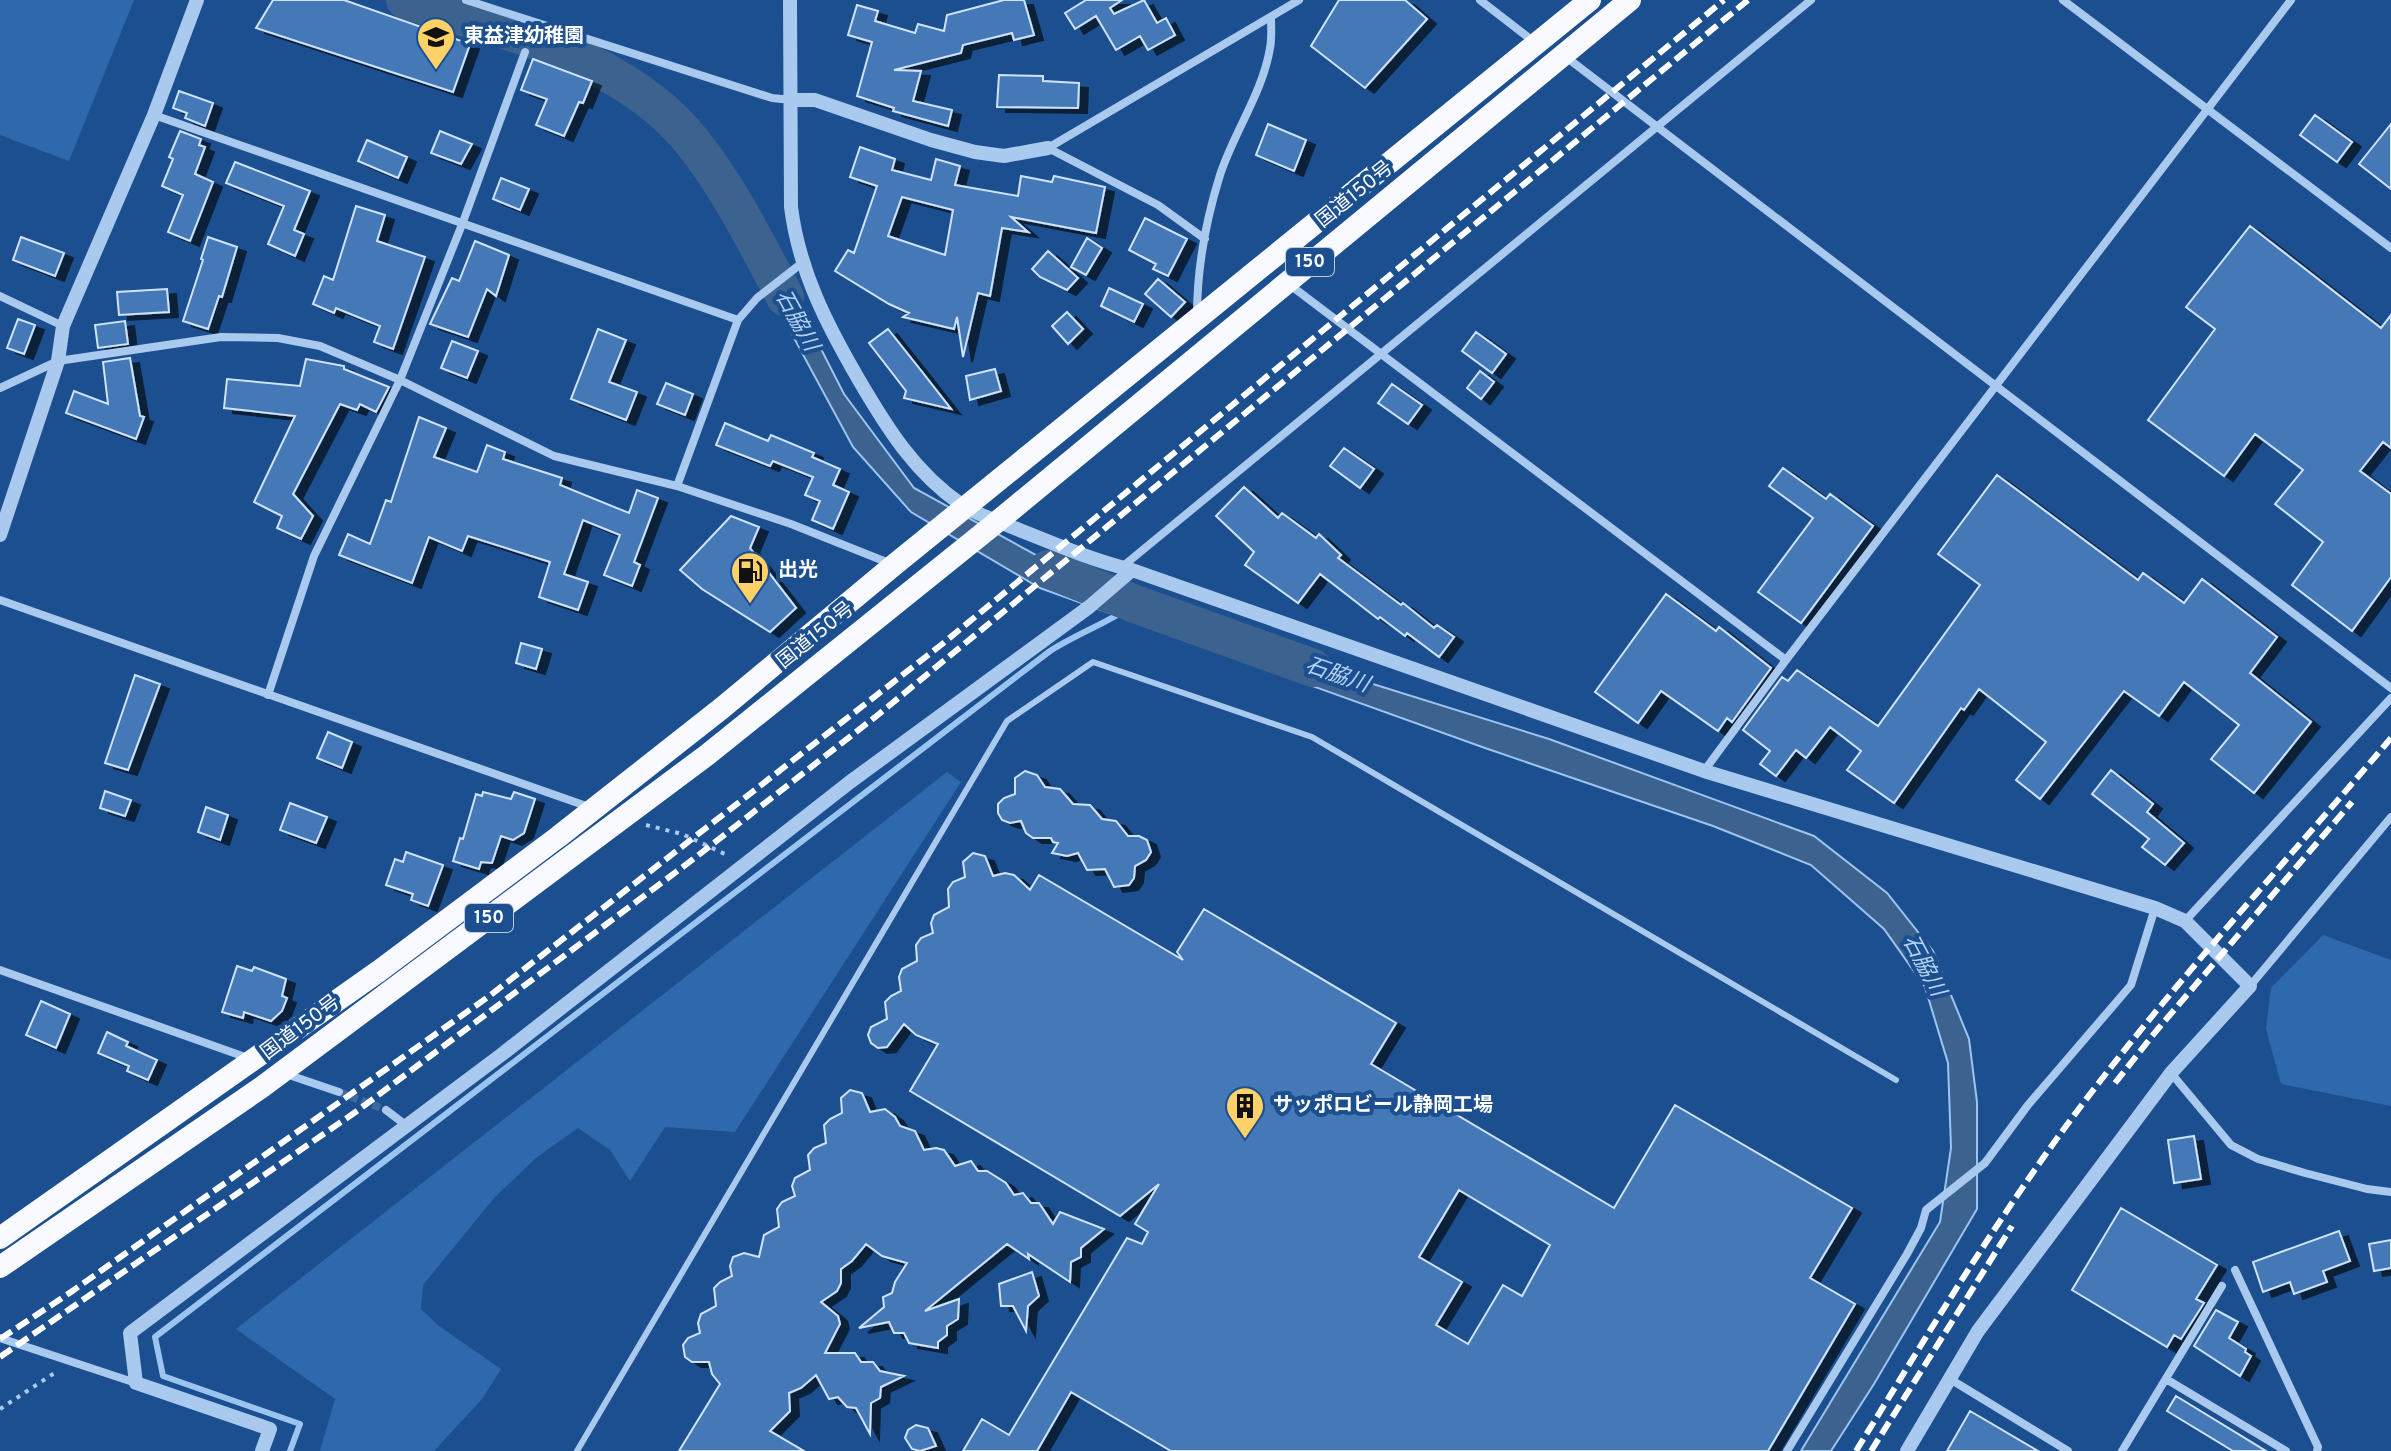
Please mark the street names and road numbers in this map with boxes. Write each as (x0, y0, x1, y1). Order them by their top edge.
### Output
street label: 国道150号 (1311, 156, 1399, 234)
road number: 150 (1286, 248, 1334, 276)
street label: 国道150号 (772, 597, 860, 675)
road number: 150 (465, 904, 513, 932)
street label: 国道150号 (256, 990, 346, 1066)

